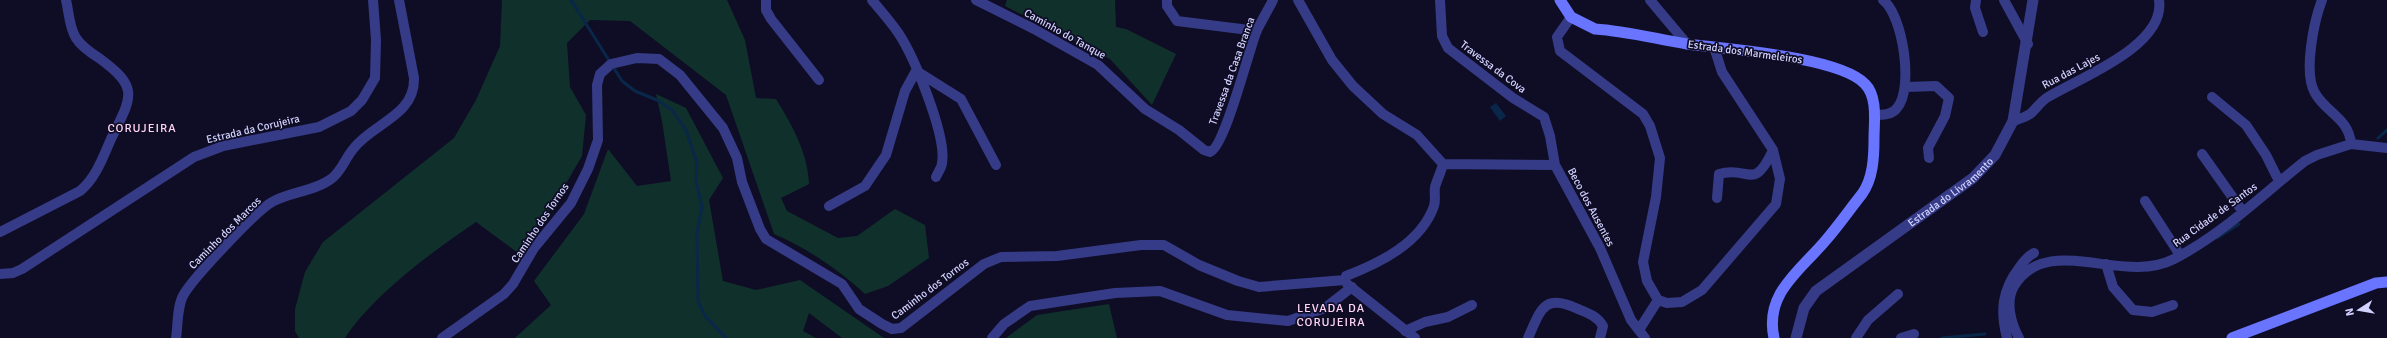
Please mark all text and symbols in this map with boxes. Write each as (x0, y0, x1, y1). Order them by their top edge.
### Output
street label: Caminho do Tanque (1022, 6, 1108, 62)
street label: Travessa da Casa Branca (1206, 15, 1258, 127)
street label: Travessa da Cova (1458, 38, 1529, 96)
street label: Estrada dos Marmeleiros (1687, 38, 1803, 67)
street label: Rua das Lajes (2040, 50, 2102, 92)
street label: Estrada da Corujeira (205, 112, 301, 146)
district label: CORUJEIRA (107, 121, 177, 136)
street label: Estrada do Livramento (1905, 154, 1996, 229)
street label: Beco dos Ausentes (1565, 165, 1617, 249)
street label: Caminho dos Tornos (508, 180, 572, 265)
street label: Rua Cidade de Santos (2170, 180, 2260, 250)
street label: Caminho dos Marcos (186, 194, 264, 272)
street label: Caminho dos Tornos (889, 256, 971, 322)
north arrow (2339, 290, 2379, 330)
district label: LEVADA DA CORUJEIRA (1296, 301, 1366, 330)
text: N (2343, 307, 2357, 317)

